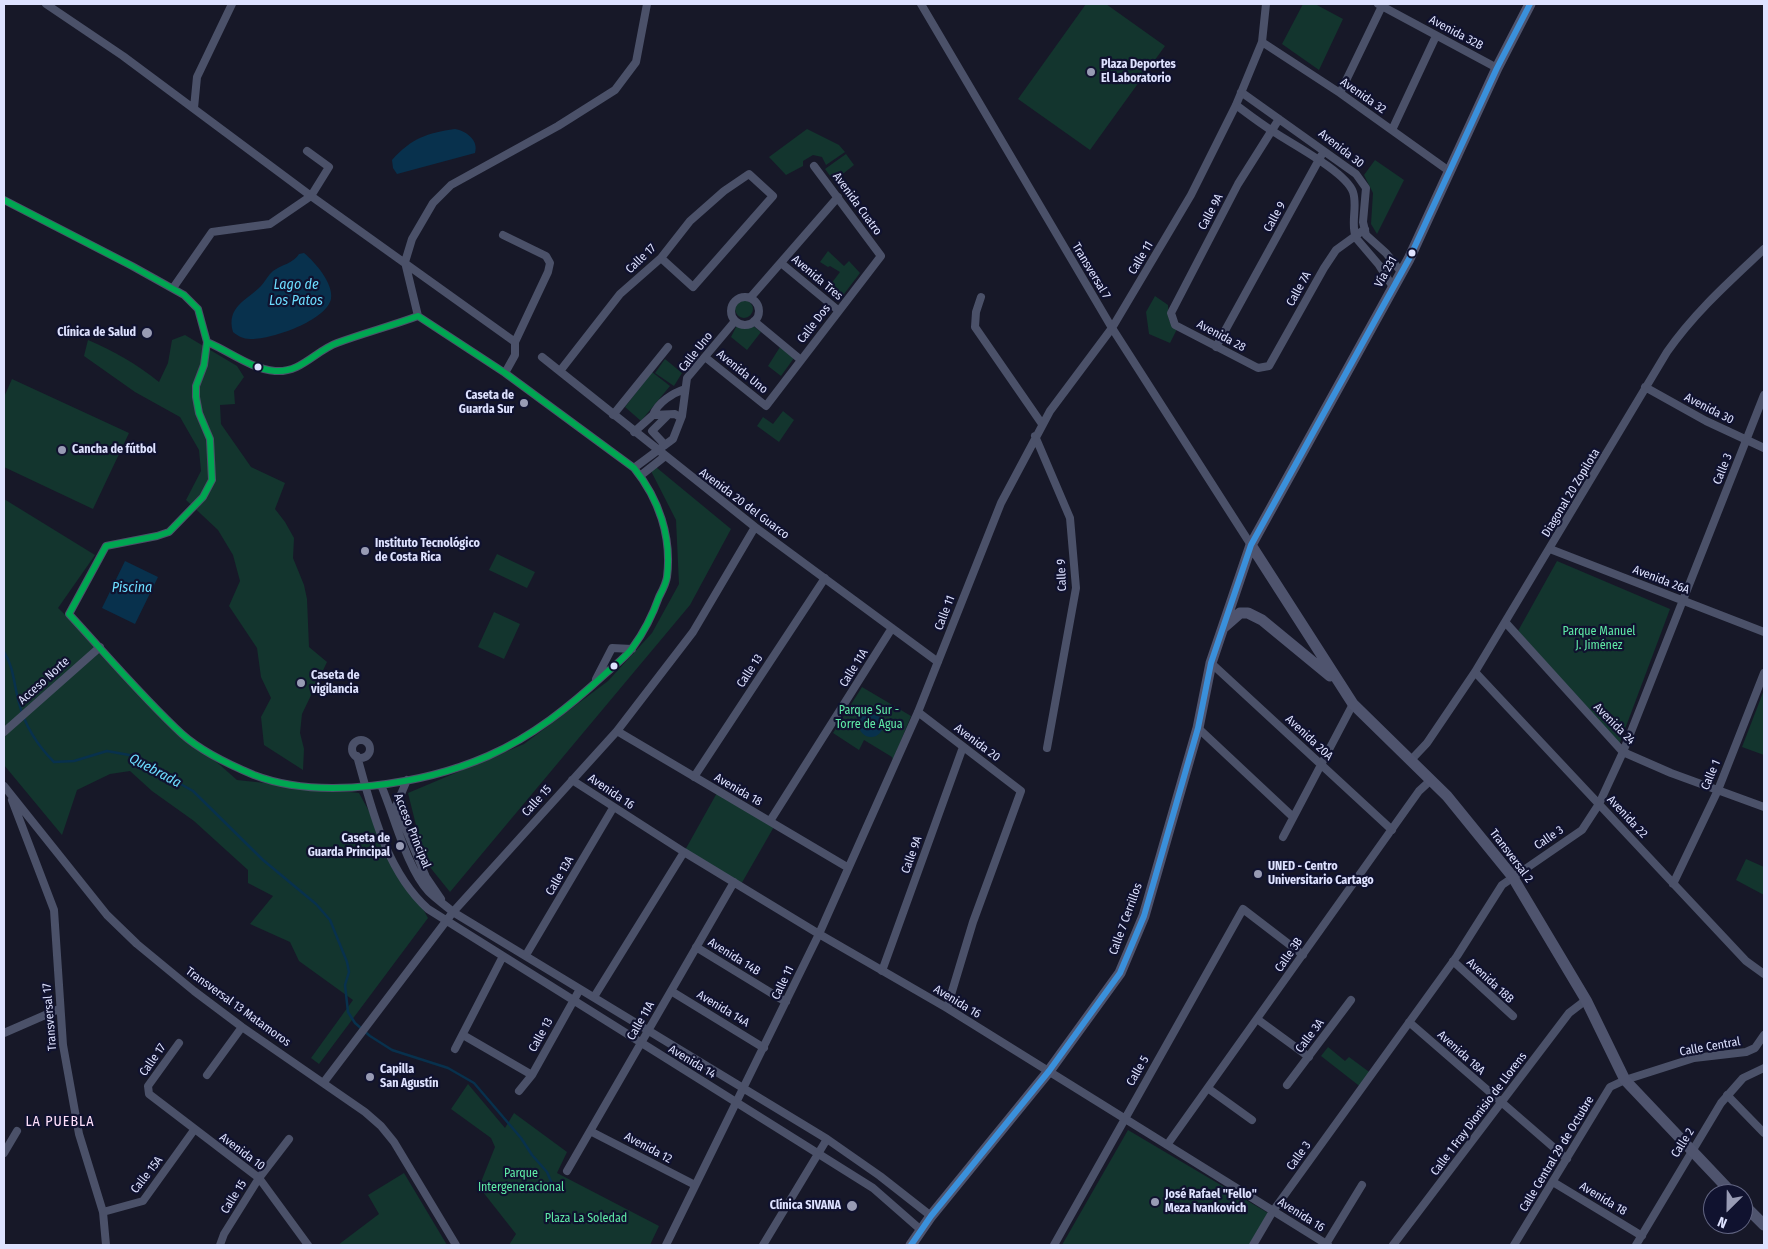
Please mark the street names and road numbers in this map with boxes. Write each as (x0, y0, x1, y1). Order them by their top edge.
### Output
street label: Avenida 32B (1426, 13, 1486, 53)
street label: Avenida 32 (1337, 75, 1389, 117)
street label: Avenida 30 (1315, 127, 1367, 171)
street label: Avenida Cuatro (829, 170, 885, 238)
street label: Calle 9A (1196, 191, 1226, 233)
street label: Calle 9 (1261, 199, 1289, 235)
street label: Calle 11 (1126, 239, 1156, 277)
street label: Transversal 7 (1069, 240, 1113, 302)
street label: Calle 17 (623, 241, 659, 277)
street label: Avenida Tres (789, 253, 845, 303)
street label: Vía 231 (1372, 254, 1400, 290)
street label: Calle 7A (1284, 269, 1314, 309)
street label: Calle Dos (794, 302, 834, 346)
street label: Avenida 28 (1194, 317, 1248, 355)
street label: Calle Uno (676, 329, 716, 375)
street label: Avenida Uno (713, 347, 771, 397)
street label: Avenida 30 (1682, 390, 1736, 428)
street label: Diagonal 20 Zopilota (1539, 446, 1603, 540)
street label: Calle 3 (1710, 451, 1736, 487)
street label: Avenida 20 del Guarco (696, 466, 792, 542)
street label: Calle 9 (1054, 558, 1070, 592)
street label: Avenida 26A (1631, 563, 1691, 597)
street label: Calle 11 (932, 594, 958, 632)
street label: Calle 11A (837, 646, 871, 690)
street label: Calle 13 (734, 652, 766, 690)
street label: Acceso Norte (15, 654, 73, 708)
street label: Avenida 24 (1590, 700, 1638, 748)
street label: Avenida 20A (1282, 712, 1336, 764)
street label: Avenida 20 (951, 721, 1003, 765)
street label: Calle 1 (1698, 758, 1724, 792)
street label: Avenida 16 (585, 771, 637, 813)
street label: Avenida 18 (712, 771, 764, 809)
street label: Calle 15 (519, 782, 555, 820)
street label: Acceso Principal (390, 792, 434, 870)
street label: Avenida 22 (1604, 793, 1650, 841)
street label: Calle 3 (1532, 823, 1566, 853)
street label: Transversal 2 (1486, 826, 1536, 886)
street label: Calle 9A (899, 834, 925, 876)
street label: Calle 13A (543, 854, 577, 898)
street label: Calle 7 Cerrillos (1106, 881, 1146, 957)
street label: Avenida 14B (705, 935, 763, 979)
street label: Calle 3B (1272, 935, 1306, 975)
street label: Avenida 18B (1463, 956, 1517, 1006)
street label: Transversal 13 Matamoros (183, 964, 293, 1050)
street label: Calle 11 (769, 964, 797, 1002)
street label: Avenida 16 (931, 982, 983, 1022)
street label: Transversal 17 (40, 983, 60, 1051)
street label: Avenida 14A (694, 988, 752, 1030)
street label: Calle 11A (624, 999, 658, 1043)
street label: Calle 13 (526, 1015, 556, 1055)
street label: Calle 3A (1293, 1016, 1327, 1056)
street label: Avenida 18A (1434, 1028, 1488, 1078)
street label: Calle Central (1678, 1035, 1742, 1059)
street label: Calle 17 (137, 1041, 169, 1079)
street label: Avenida 14 (666, 1042, 718, 1082)
street label: Calle 1 Fray Dionisio de Llorens (1428, 1049, 1530, 1179)
street label: Calle 5 (1124, 1053, 1152, 1089)
street label: Calle Central 29 de Octubre (1517, 1094, 1597, 1214)
street label: Calle 2 (1668, 1126, 1698, 1160)
street label: Avenida 12 (622, 1129, 674, 1167)
street label: Avenida 10 (217, 1130, 267, 1174)
street label: Calle 3 (1284, 1139, 1314, 1173)
street label: Calle 15A (128, 1154, 166, 1196)
street label: Calle 15 (218, 1178, 250, 1216)
street label: Avenida 18 (1577, 1179, 1629, 1219)
street label: Avenida 16 (1275, 1195, 1327, 1235)

